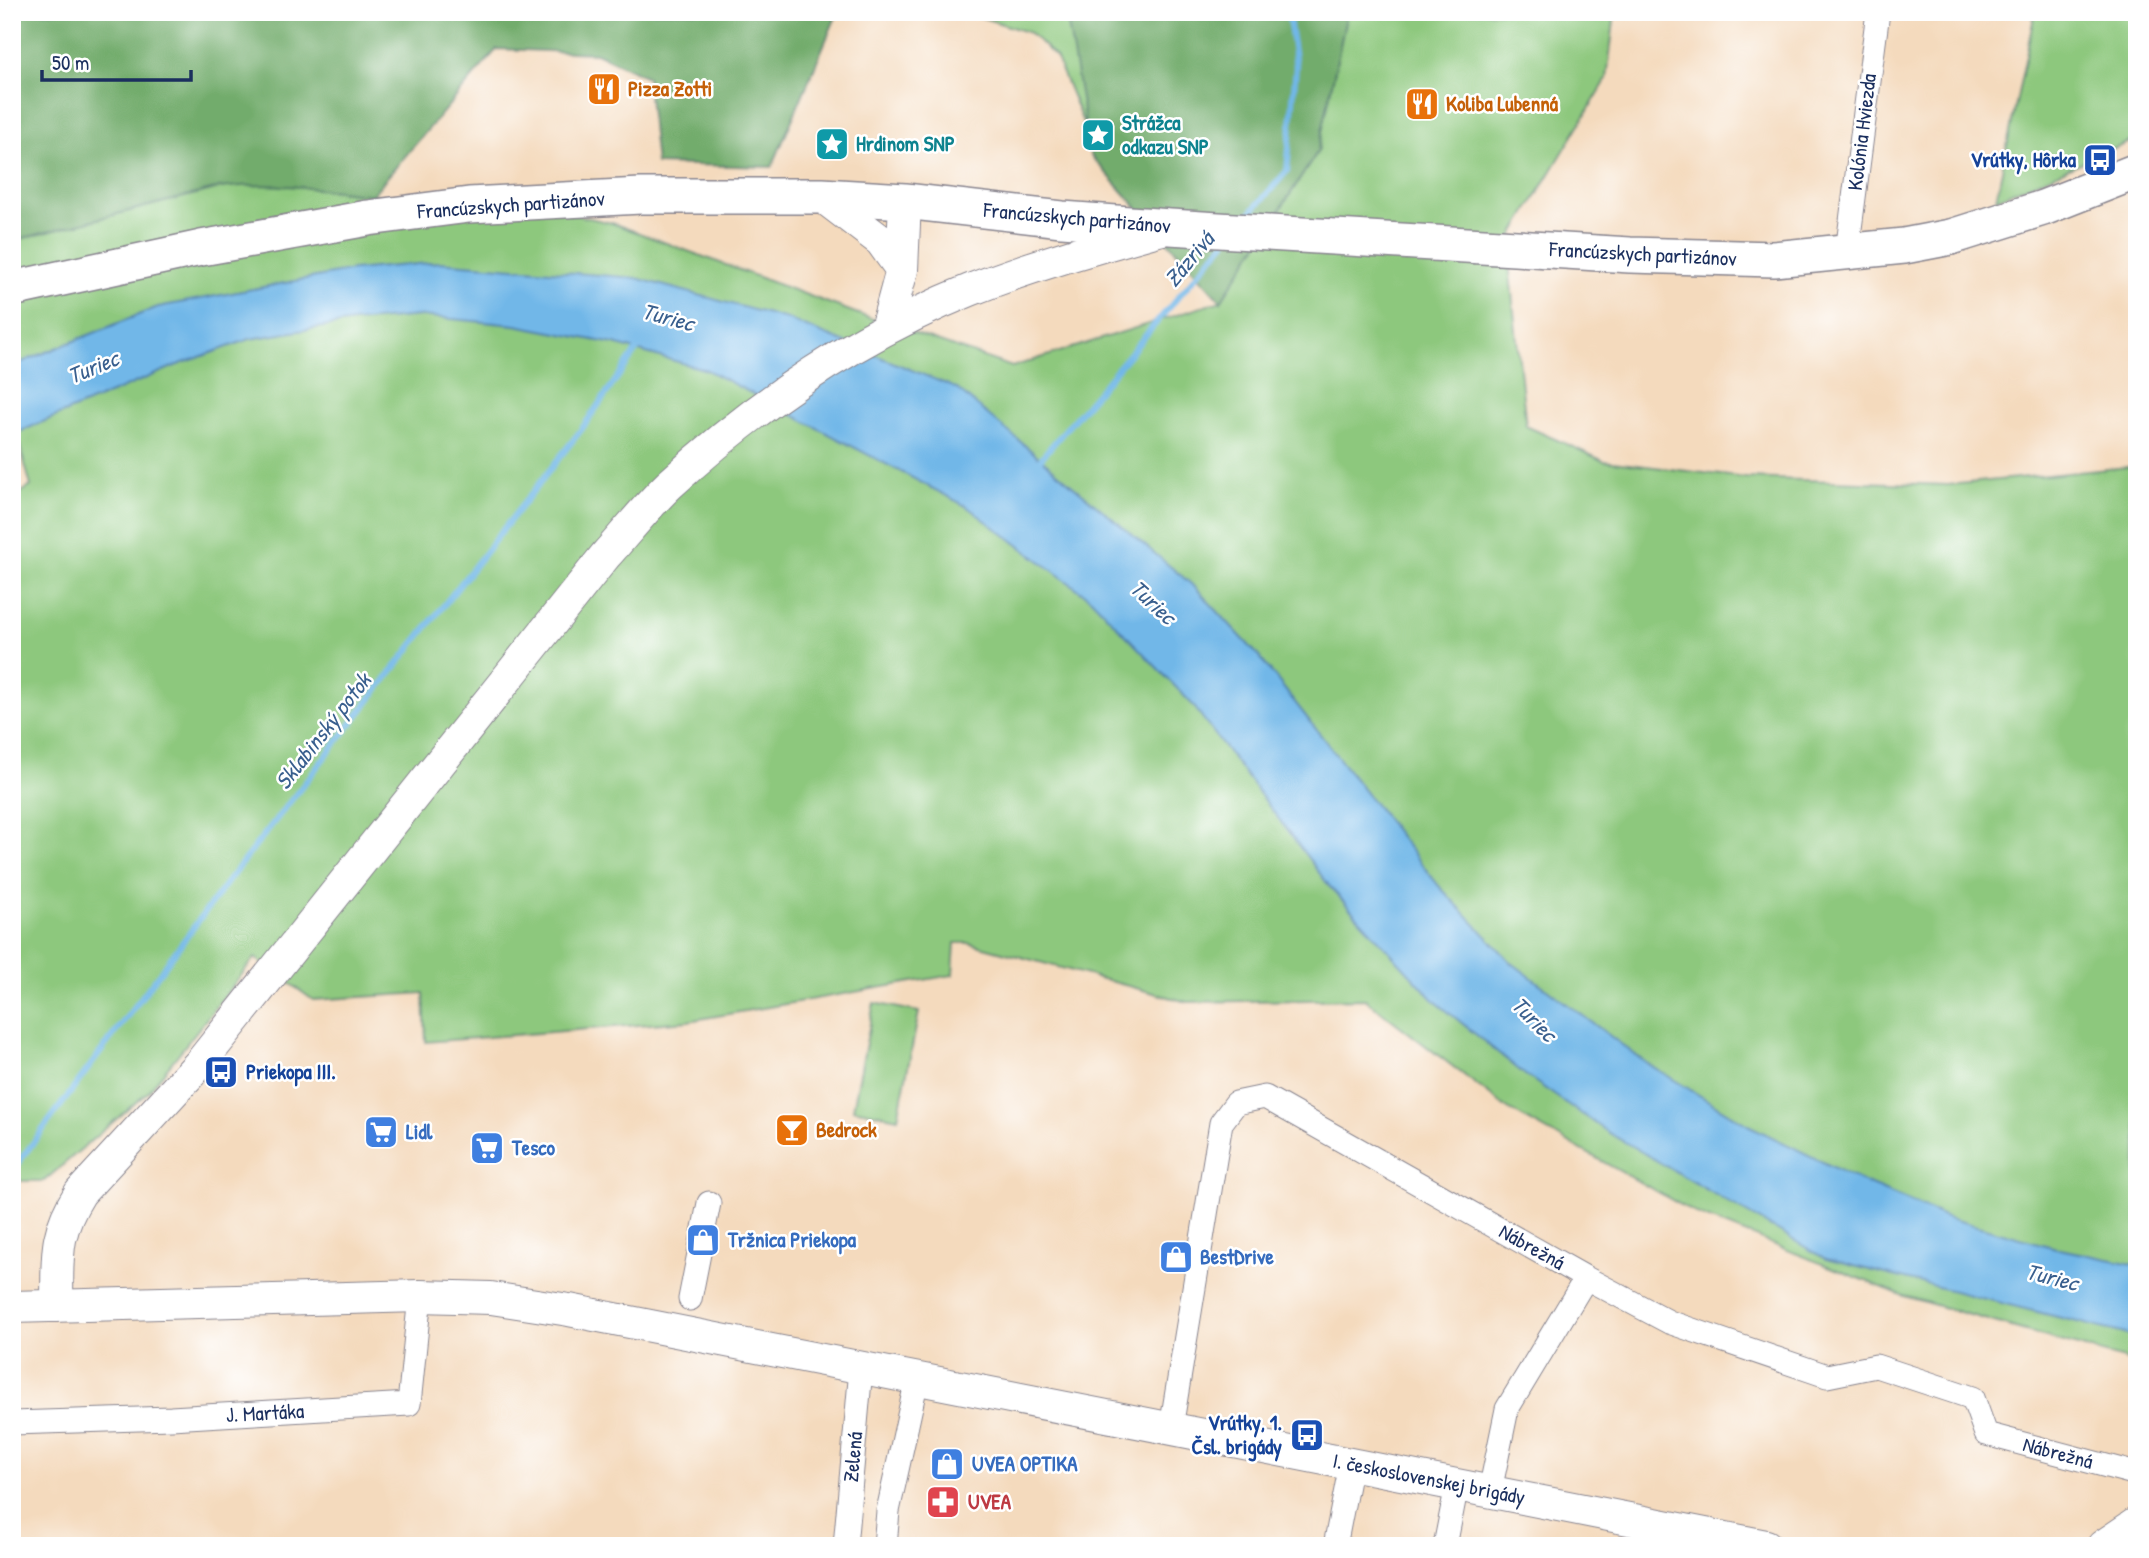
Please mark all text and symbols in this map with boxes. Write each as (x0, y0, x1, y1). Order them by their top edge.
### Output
scale bar (42, 38, 191, 82)
text: 50 m (52, 48, 89, 77)
restaurant icon: Pizza Zotti (585, 70, 623, 108)
street label: Kolónia Hviezda (1840, 72, 1883, 192)
place label: Pizza Zotti (628, 74, 712, 103)
restaurant icon: Koliba Lubenná (1403, 85, 1441, 123)
place label: Koliba Lubenná (1446, 89, 1559, 118)
place label: Strážca odkazu SNP (1122, 108, 1209, 161)
place icon: Strážca odkazu SNP (1079, 116, 1117, 154)
place icon: Hrdinom SNP (813, 125, 851, 163)
place label: Hrdinom SNP (856, 129, 955, 158)
bus stop icon: Vrútky, Hôrka (2081, 141, 2119, 179)
place label: Vrútky, Hôrka (1970, 145, 2077, 175)
street label: Francúzskych partizánov (415, 183, 606, 226)
street label: Francúzskych partizánov (981, 195, 1172, 240)
water label: Zázrivá (1157, 223, 1222, 293)
street label: Francúzskych partizánov (1548, 234, 1738, 273)
water label: Turiec (639, 295, 700, 339)
water label: Turiec (63, 341, 126, 391)
water label: Turiec (1124, 573, 1185, 633)
water label: Sklabinský potok (267, 664, 380, 796)
water label: Turiec (1505, 989, 1566, 1050)
bus stop icon: Priekopa III. (202, 1053, 240, 1091)
place label: Priekopa III. (246, 1057, 336, 1087)
bar icon: Bedrock (773, 1111, 811, 1149)
supermarket icon: Lidl (362, 1113, 400, 1151)
place label: Bedrock (816, 1115, 877, 1144)
place label: Lidl (406, 1117, 433, 1146)
supermarket icon: Tesco (468, 1129, 506, 1167)
place label: Tesco (511, 1133, 555, 1162)
street label: Nábrežná (1494, 1217, 1570, 1277)
shop icon: Tržnica Priekopa (684, 1221, 722, 1259)
place label: Tržnica Priekopa (727, 1225, 857, 1255)
shop icon: BestDrive (1157, 1238, 1195, 1276)
place label: BestDrive (1200, 1242, 1274, 1271)
water label: Turiec (2023, 1255, 2084, 1299)
street label: J. Martáka (225, 1396, 305, 1429)
place label: Vrútky, 1. Čsl. brigády (1191, 1408, 1282, 1462)
bus stop icon: Vrútky, 1. Čsl. brigády (1288, 1416, 1326, 1454)
street label: Nábrežná (2020, 1429, 2096, 1476)
street label: Zelená (836, 1430, 869, 1483)
shop icon: UVEA OPTIKA (928, 1445, 966, 1483)
street label: I. československej brigády (1330, 1446, 1528, 1511)
place label: UVEA OPTIKA (972, 1449, 1078, 1478)
pharmacy icon: UVEA (924, 1483, 962, 1521)
place label: UVEA (968, 1487, 1012, 1516)

